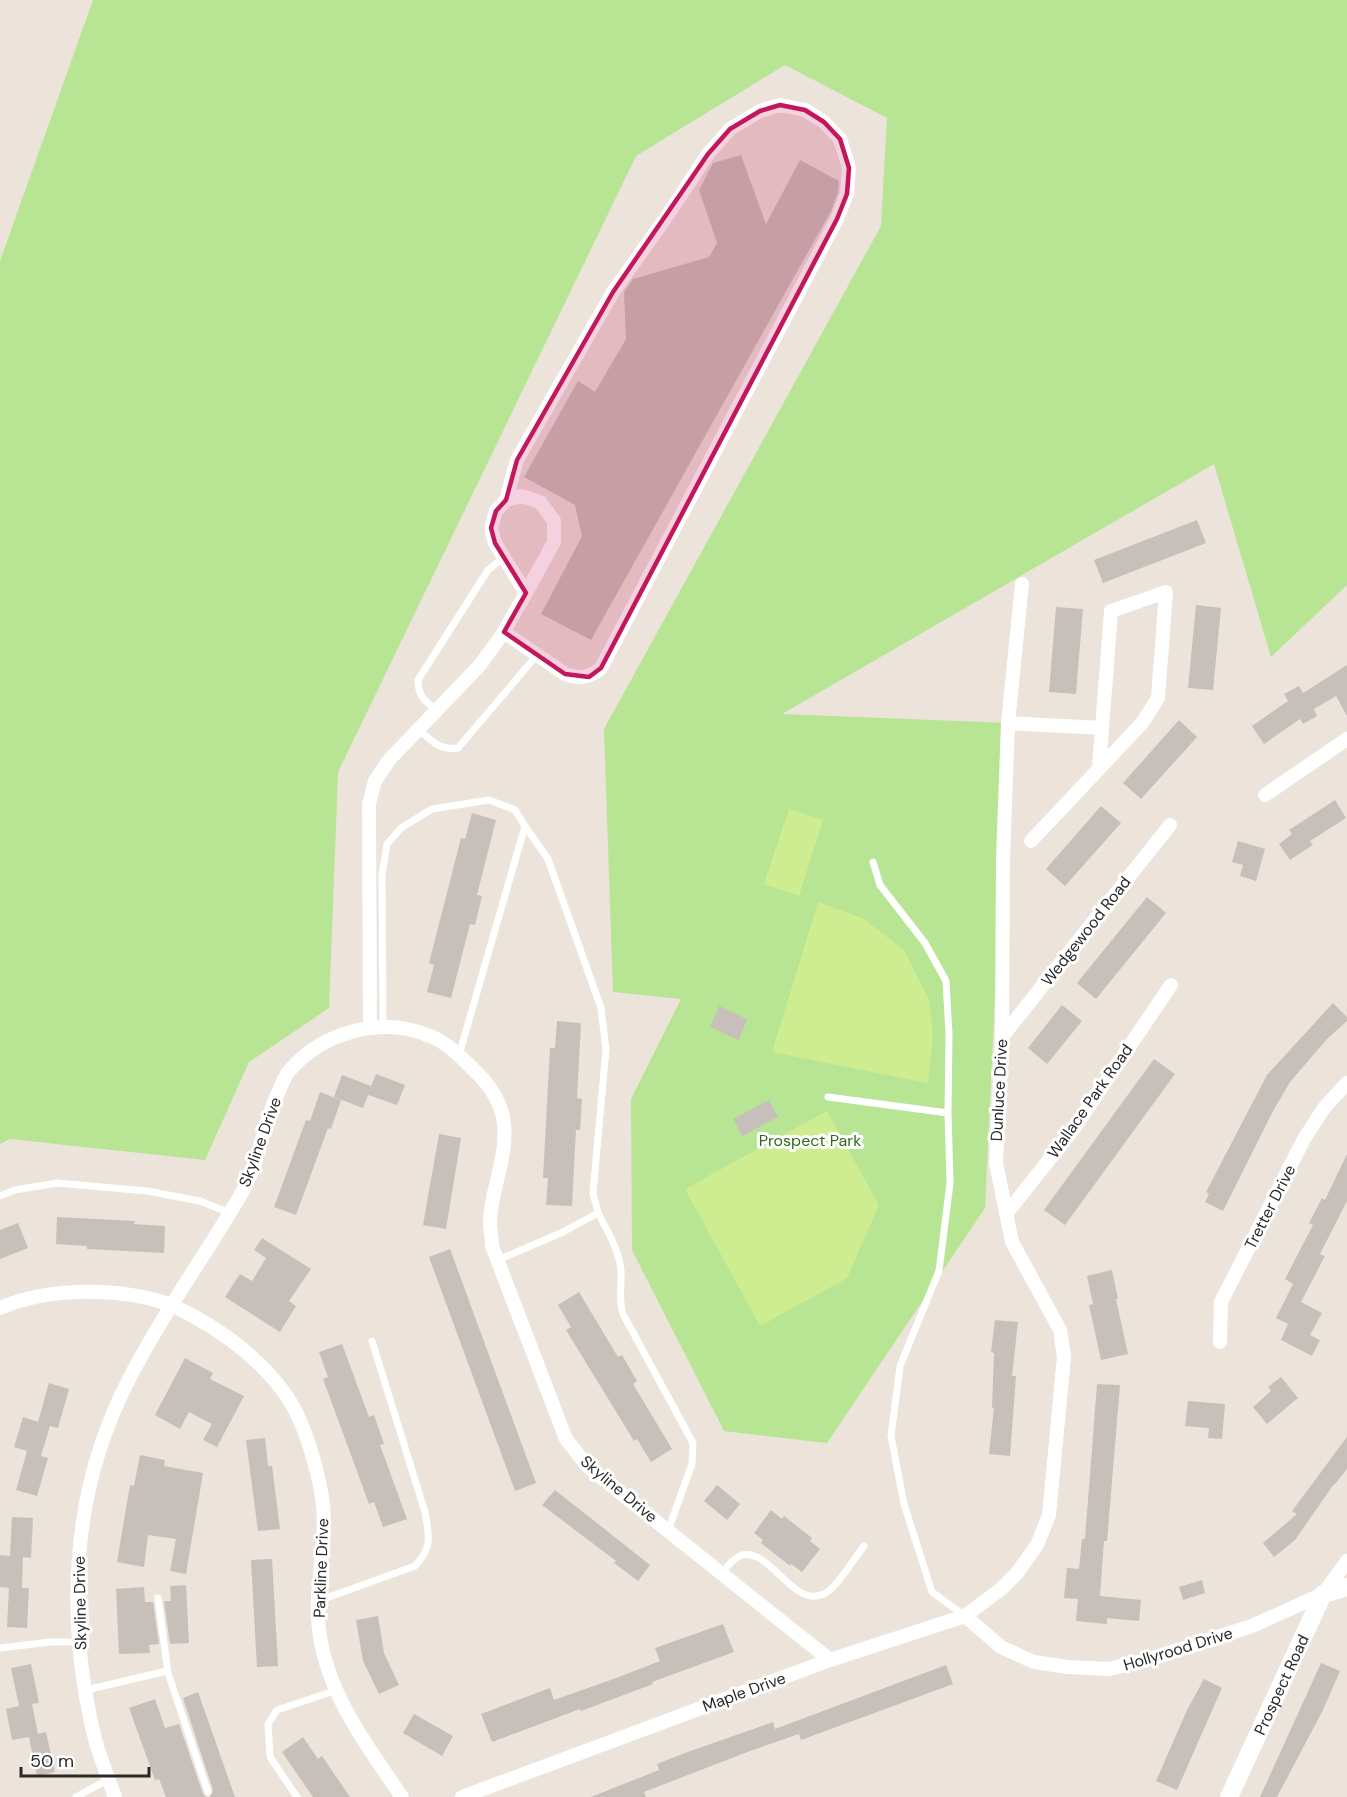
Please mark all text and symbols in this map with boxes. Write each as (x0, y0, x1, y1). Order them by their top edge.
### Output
street label: Wedgewood Road (1037, 872, 1135, 990)
street label: Dunluce Drive (986, 1038, 1012, 1142)
street label: Wallace Park Road (1043, 1040, 1137, 1162)
street label: Skyline Drive (234, 1094, 286, 1190)
park label: Prospect Park (759, 1130, 861, 1151)
street label: Tretter Drive (1240, 1161, 1300, 1253)
street label: Skyline Drive (576, 1451, 662, 1527)
street label: Parkline Drive (309, 1518, 333, 1618)
street label: Skyline Drive (69, 1556, 91, 1650)
street label: Hollyrood Drive (1121, 1622, 1235, 1676)
street label: Prospect Road (1249, 1631, 1313, 1738)
street label: Maple Drive (700, 1667, 788, 1717)
scale bar (21, 1740, 148, 1778)
text: 50 m (30, 1749, 74, 1773)

